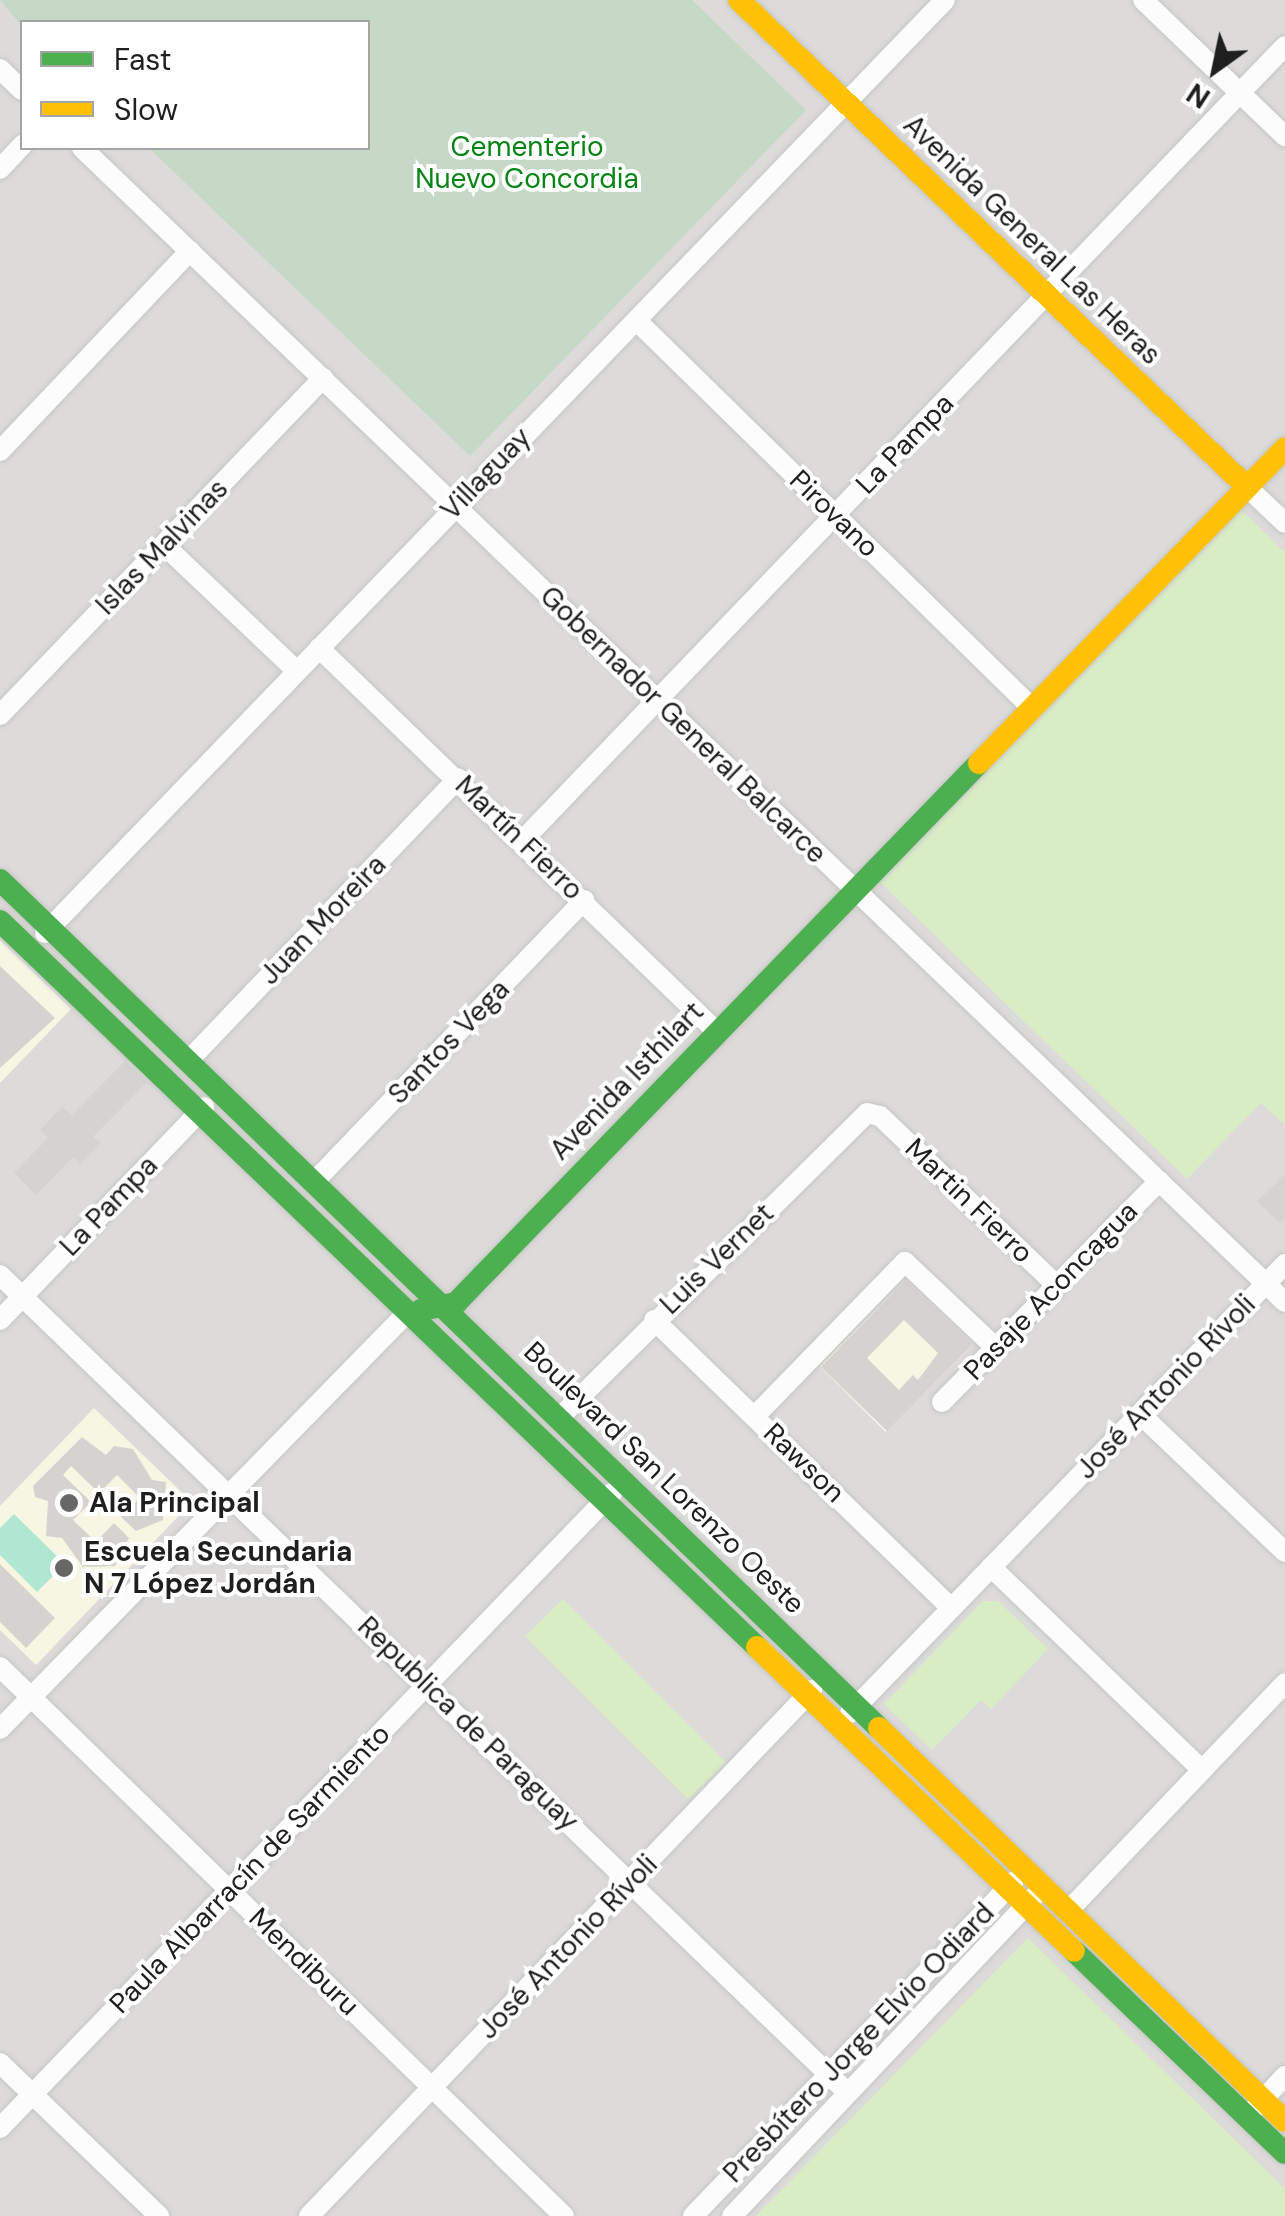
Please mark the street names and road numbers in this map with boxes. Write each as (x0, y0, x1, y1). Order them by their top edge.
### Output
street label: Avenida General Las Heras (896, 108, 1168, 372)
street label: La Pampa (849, 387, 961, 501)
street label: Villaguay (434, 421, 538, 527)
street label: Pirovano (783, 463, 885, 565)
street label: Islas Malvinas (89, 472, 235, 622)
street label: Gobernador General Balcarce (533, 579, 833, 871)
street label: Martín Fierro (448, 769, 590, 907)
street label: Juan Moreira (253, 848, 393, 992)
street label: Santos Vega (381, 973, 517, 1111)
street label: Avenida Isthilart (543, 995, 711, 1167)
street label: Martin Fierro (898, 1132, 1040, 1270)
street label: La Pampa (53, 1149, 165, 1263)
street label: Pasaje Aconcagua (957, 1195, 1145, 1387)
street label: Luis Vernet (653, 1197, 781, 1321)
street label: José Antonio Rívoli (1069, 1288, 1263, 1486)
street label: Boulevard San Lorenzo Oeste (517, 1335, 811, 1621)
street label: Rawson (757, 1416, 851, 1510)
street label: Republica de Paraguay (351, 1610, 585, 1838)
street label: Paula Albarracín de Sarmiento (103, 1718, 397, 2020)
street label: José Antonio Rívoli (471, 1848, 665, 2046)
street label: Presbítero Jorge Elvio Odiard (717, 1896, 1001, 2190)
street label: Mendiburu (242, 1901, 366, 2023)

